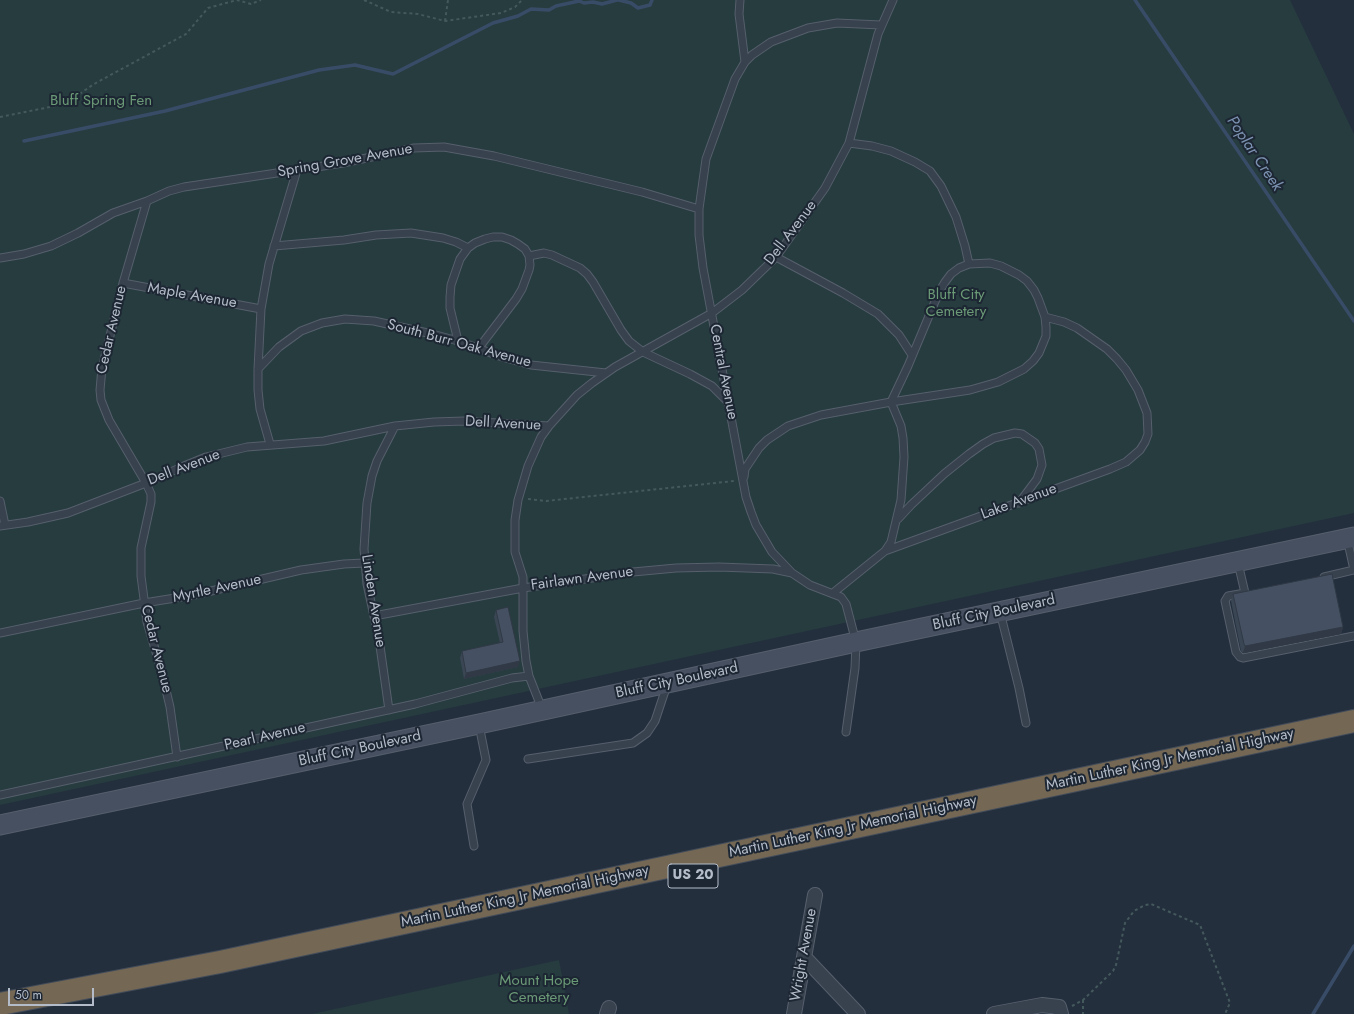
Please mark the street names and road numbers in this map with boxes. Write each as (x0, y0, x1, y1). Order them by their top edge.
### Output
street label: Spring Grove Avenue (276, 140, 414, 182)
street label: Dell Avenue (761, 197, 821, 269)
street label: Maple Avenue (146, 279, 238, 313)
street label: Cedar Avenue (93, 284, 131, 376)
street label: South Burr Oak Avenue (385, 316, 533, 372)
street label: Central Avenue (705, 323, 741, 421)
street label: Dell Avenue (465, 413, 541, 435)
street label: Dell Avenue (145, 446, 223, 490)
street label: Lake Avenue (979, 480, 1059, 524)
street label: Linden Avenue (357, 553, 389, 649)
street label: Fairlawn Avenue (530, 563, 634, 595)
street label: Myrtle Avenue (171, 571, 263, 607)
street label: Bluff City Boulevard (931, 591, 1057, 635)
street label: Cedar Avenue (136, 603, 176, 695)
street label: Bluff City Boulevard (614, 659, 740, 703)
street label: Pearl Avenue (223, 719, 307, 755)
street label: Martin Luther King Jr Memorial Highway (1044, 725, 1296, 795)
street label: Bluff City Boulevard (297, 727, 423, 771)
street label: Martin Luther King Jr Memorial Highway (727, 792, 979, 862)
street label: Martin Luther King Jr Memorial Highway (399, 862, 651, 932)
road number: US 20 (668, 864, 718, 888)
street label: Wright Avenue (787, 907, 821, 1003)

